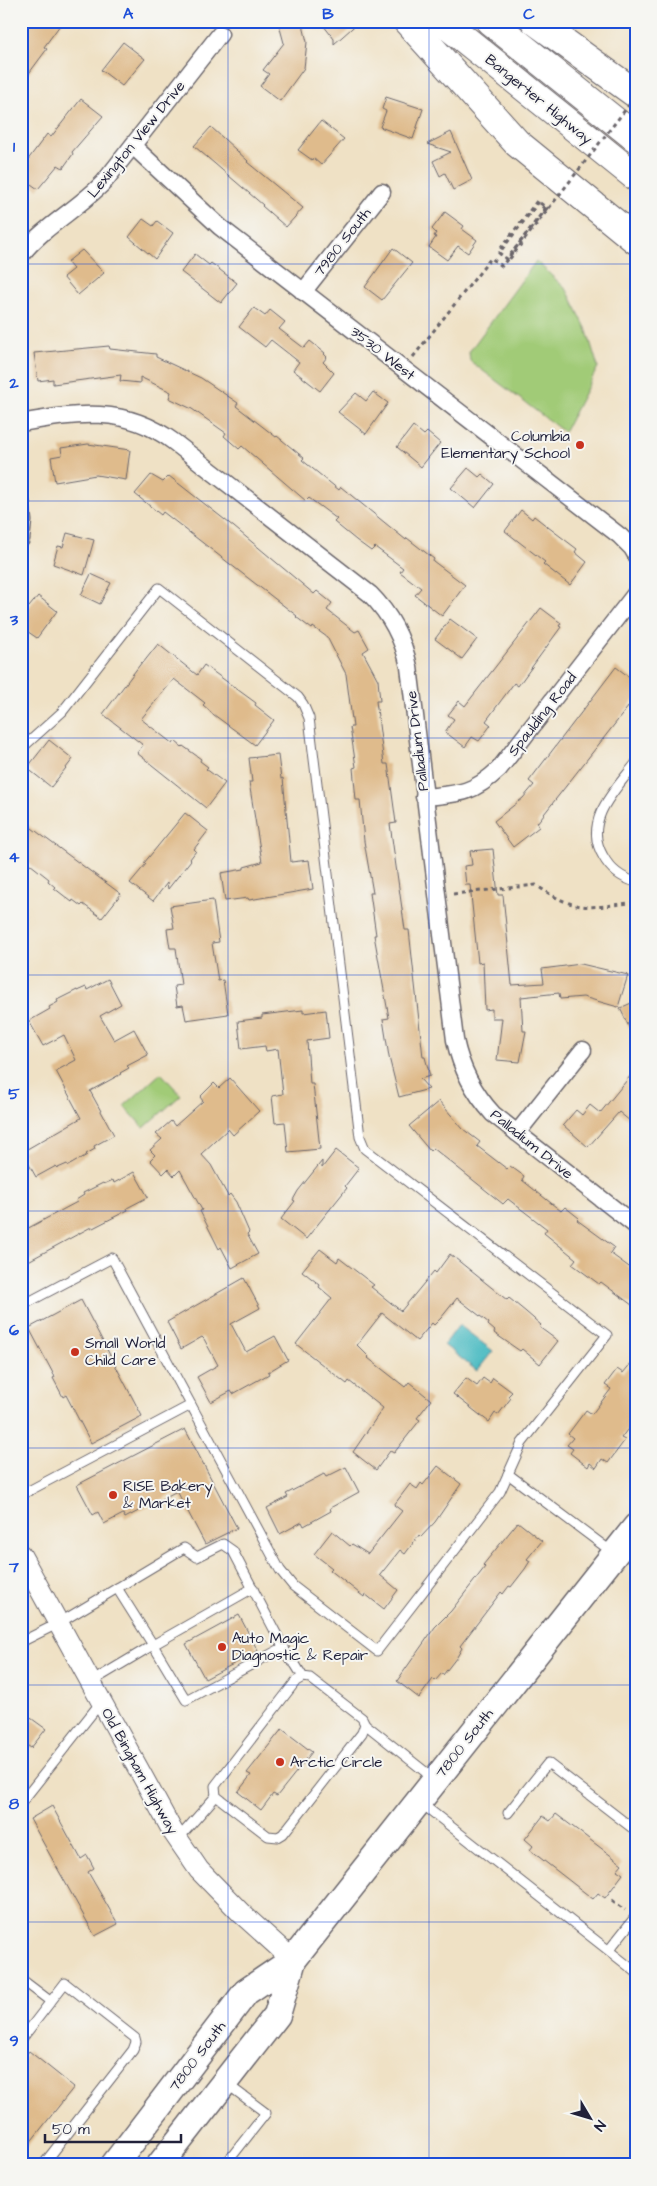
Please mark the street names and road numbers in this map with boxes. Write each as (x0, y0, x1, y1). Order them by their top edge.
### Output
street label: Bangerter Highway (480, 49, 597, 150)
street label: Lexington View Drive (83, 76, 191, 203)
street label: 7980 South (309, 203, 376, 281)
street label: 3530 West (346, 321, 420, 385)
street label: Spaulding Road (503, 668, 583, 761)
street label: Palladium Drive (401, 690, 434, 792)
street label: Palladium Drive (486, 1104, 578, 1184)
street label: Old Bingham Highway (95, 1704, 183, 1839)
street label: 7800 South (431, 1704, 499, 1783)
street label: 7800 South (164, 2016, 231, 2096)

